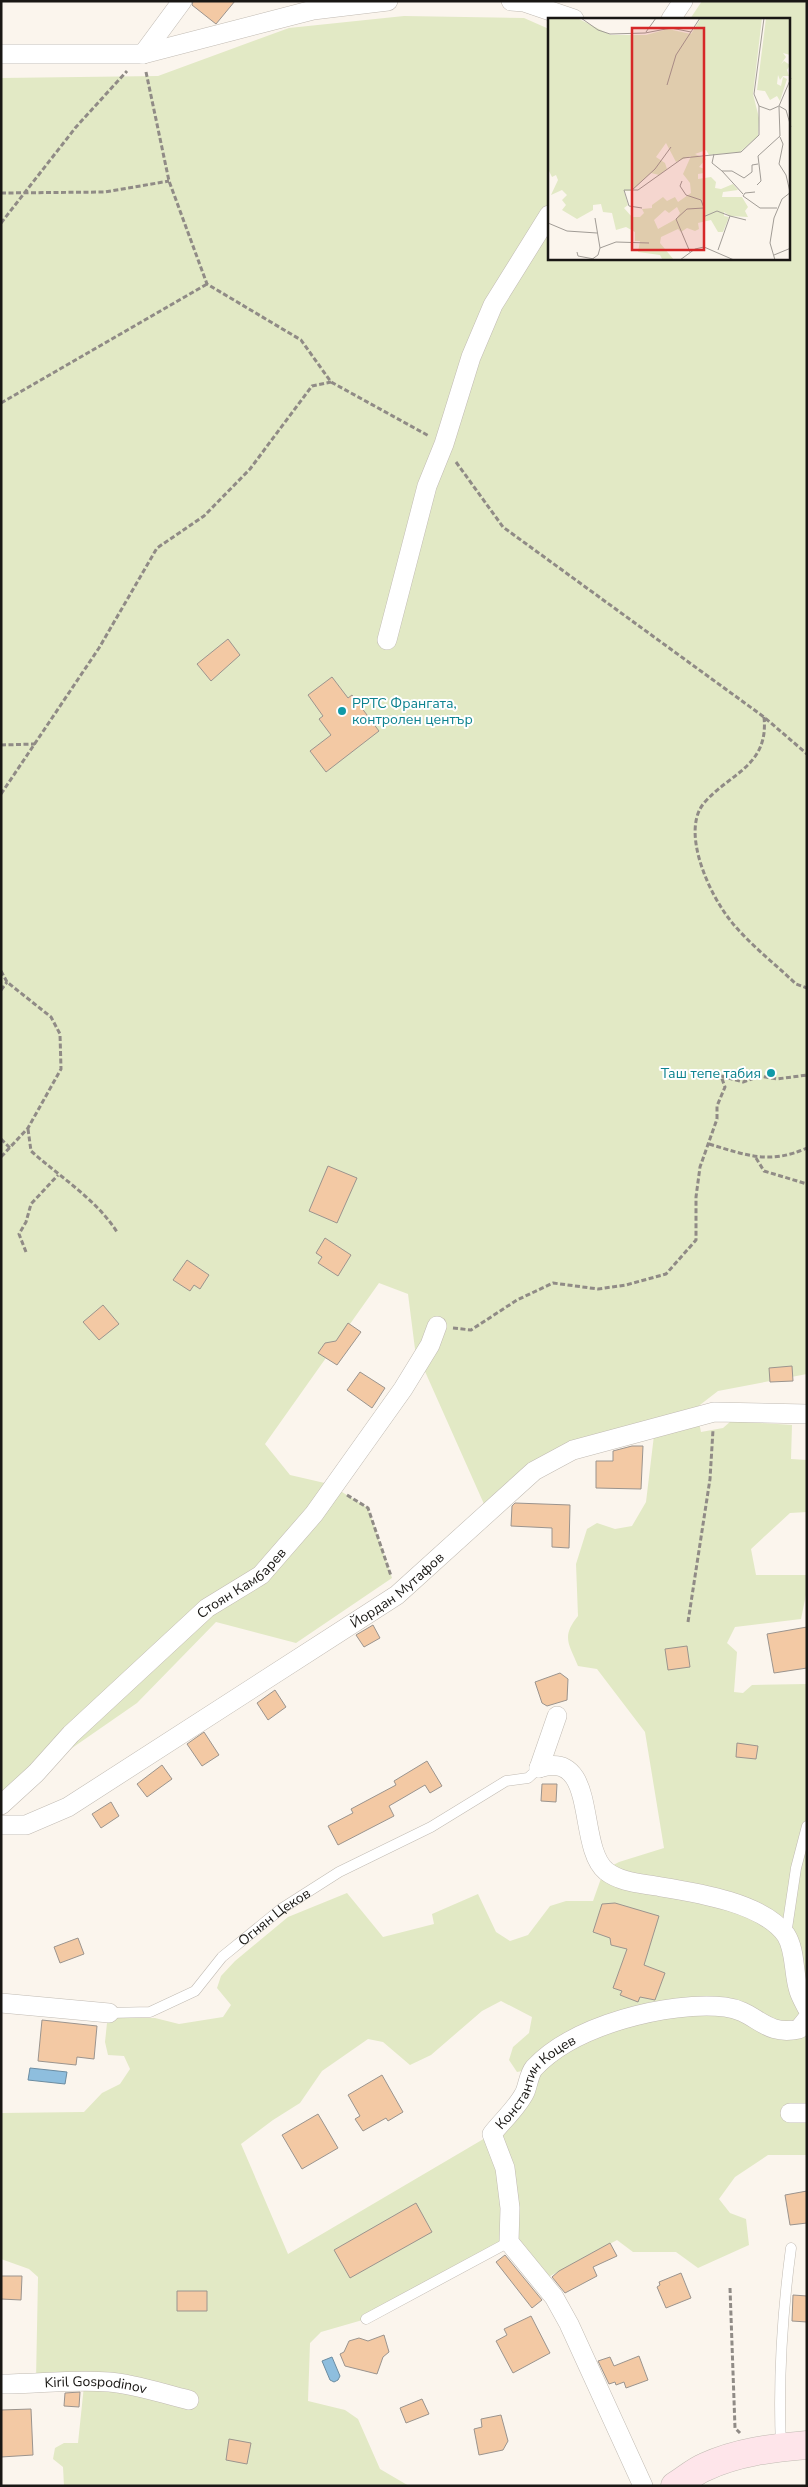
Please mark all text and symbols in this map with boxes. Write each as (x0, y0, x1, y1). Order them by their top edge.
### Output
inset map (548, 18, 790, 260)
place label: РРТС Франгата, контролен център (352, 694, 473, 729)
marker: РРТС Франгата, контролен център (336, 705, 348, 717)
place label: Таш тепе табия (661, 1064, 761, 1083)
marker: Таш тепе табия (765, 1067, 777, 1079)
street label: Стоян Камбарев (192, 1543, 290, 1623)
street label: Йордан Мутафов (346, 1547, 448, 1632)
street label: Огнян Цеков (234, 1883, 314, 1950)
street label: Константин Коцев (491, 2030, 579, 2133)
street label: Kiril Gospodinov (44, 2372, 150, 2398)

